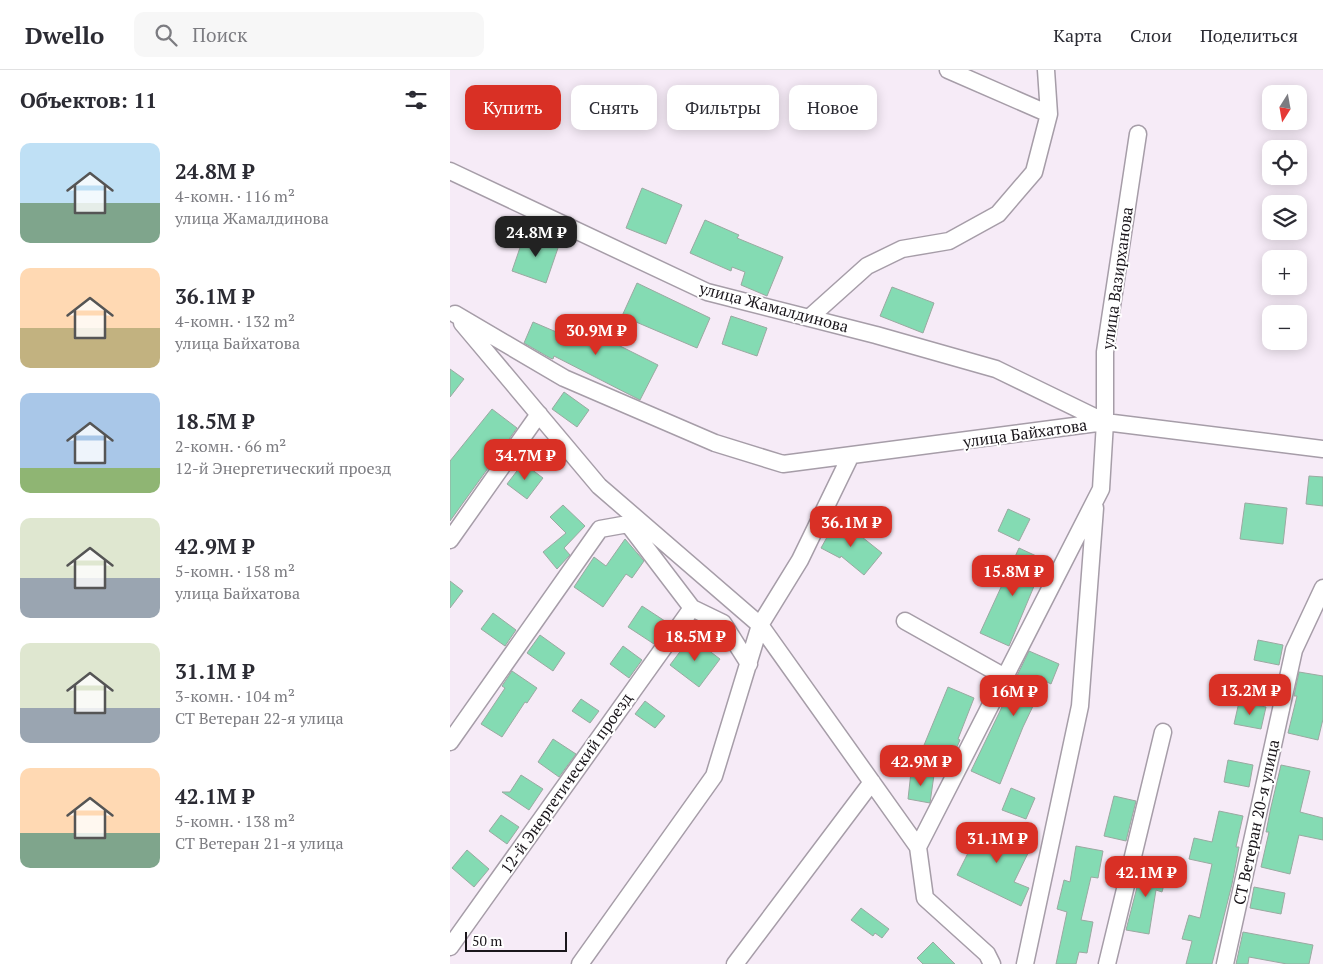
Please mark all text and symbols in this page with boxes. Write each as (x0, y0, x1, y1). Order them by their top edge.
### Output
search box (134, 12, 484, 57)
text: Dwello (25, 19, 104, 51)
icon: search (152, 21, 180, 49)
text: Поиск (192, 22, 247, 47)
text: Карта (1053, 23, 1102, 47)
text: Слои (1130, 23, 1172, 47)
text: Поделиться (1200, 23, 1298, 47)
chip: Купить (465, 85, 561, 130)
chip: Снять (571, 85, 657, 130)
chip: Фильтры (667, 85, 779, 130)
chip: Новое (789, 85, 877, 130)
north arrow (1262, 85, 1308, 130)
map controls (1262, 85, 1307, 350)
text: Объектов: 11 (20, 86, 157, 114)
icon: filters (402, 86, 430, 114)
button: locate (1262, 140, 1307, 185)
text: 24.8M ₽ (175, 157, 254, 185)
icon: home (60, 163, 120, 223)
text: 4-комн. · 116 m² (175, 185, 295, 207)
button: layers (1262, 195, 1307, 240)
street label: улица Вазирханова (1096, 205, 1138, 352)
text: улица Жамалдинова (175, 207, 329, 229)
pin: 24.8M ₽ (490, 216, 582, 258)
text: 24.8M ₽ (506, 221, 566, 243)
button: + (1262, 250, 1307, 295)
street label: улица Жамалдинова (696, 276, 851, 338)
text: 36.1M ₽ (175, 282, 254, 310)
icon: home (60, 288, 120, 348)
button: − (1262, 305, 1307, 350)
text: 4-комн. · 132 m² (175, 310, 295, 332)
pin: 30.9M ₽ (550, 314, 642, 356)
text: 30.9M ₽ (566, 319, 626, 341)
text: улица Байхатова (175, 332, 300, 354)
text: 18.5M ₽ (175, 407, 254, 435)
icon: home (60, 413, 120, 473)
street label: улица Байхатова (961, 413, 1088, 453)
text: 2-комн. · 66 m² (175, 435, 286, 457)
pin: 34.7M ₽ (479, 438, 571, 481)
text: 34.7M ₽ (495, 444, 555, 466)
text: 12-й Энергетический проезд (175, 457, 391, 479)
pin: 36.1M ₽ (805, 506, 897, 548)
text: 36.1M ₽ (821, 511, 881, 533)
text: 42.9M ₽ (175, 532, 254, 560)
icon: home (60, 538, 120, 598)
pin: 15.8M ₽ (967, 554, 1059, 597)
text: 5-комн. · 158 m² (175, 560, 295, 582)
text: 15.8M ₽ (983, 560, 1043, 582)
text: улица Байхатова (175, 582, 300, 604)
pin: 18.5M ₽ (649, 620, 741, 662)
text: 18.5M ₽ (665, 625, 725, 647)
text: 31.1M ₽ (175, 657, 254, 685)
icon: home (60, 663, 120, 723)
pin: 16M ₽ (979, 674, 1049, 717)
pin: 13.2M ₽ (1204, 674, 1296, 716)
text: 13.2M ₽ (1220, 679, 1280, 701)
text: 16M ₽ (991, 680, 1037, 702)
text: 3-комн. · 104 m² (175, 685, 295, 707)
street label: 12-й Энергетический проезд (495, 688, 637, 878)
text: СТ Ветеран 22-я улица (175, 707, 344, 729)
street label: СТ Ветеран 20-я улица (1228, 737, 1284, 907)
pin: 42.9M ₽ (875, 744, 967, 787)
text: 42.9M ₽ (891, 750, 951, 772)
text: 42.1M ₽ (175, 782, 254, 810)
icon: home (60, 788, 120, 848)
text: 5-комн. · 138 m² (175, 810, 295, 832)
pin: 31.1M ₽ (951, 822, 1043, 864)
text: 31.1M ₽ (967, 827, 1027, 849)
text: СТ Ветеран 21-я улица (175, 832, 344, 854)
pin: 42.1M ₽ (1100, 856, 1192, 898)
text: 42.1M ₽ (1116, 861, 1176, 883)
scale bar (465, 929, 568, 952)
text: 50 m (472, 931, 502, 950)

